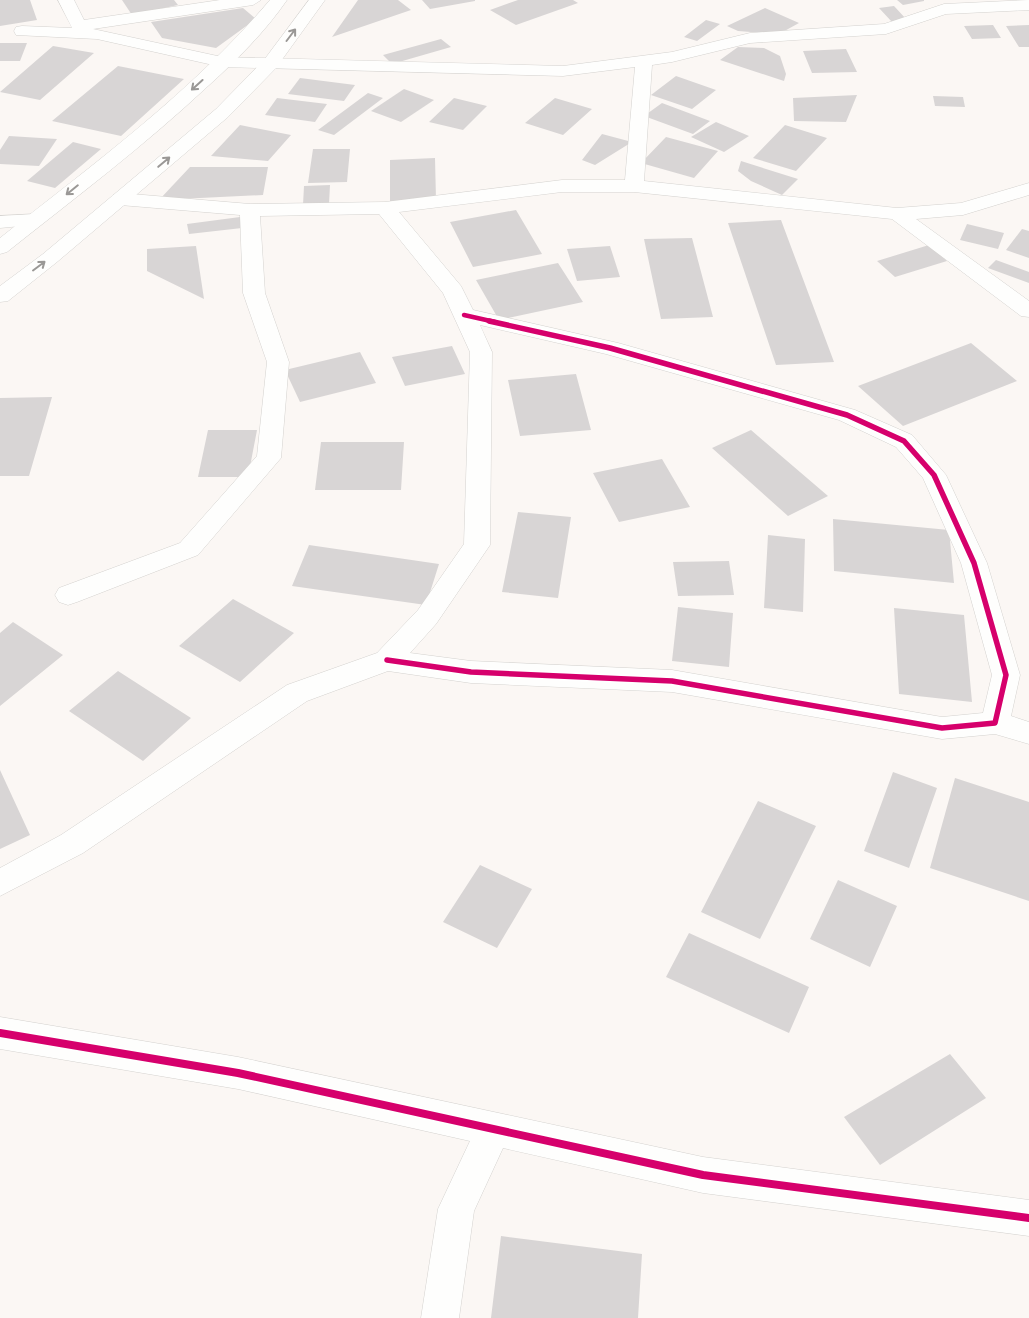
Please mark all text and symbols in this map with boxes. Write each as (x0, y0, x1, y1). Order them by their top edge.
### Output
one-way arrow (285, 29, 296, 42)
one-way arrow (190, 80, 203, 91)
one-way arrow (157, 156, 170, 168)
one-way arrow (66, 184, 79, 195)
one-way arrow (32, 261, 45, 272)

